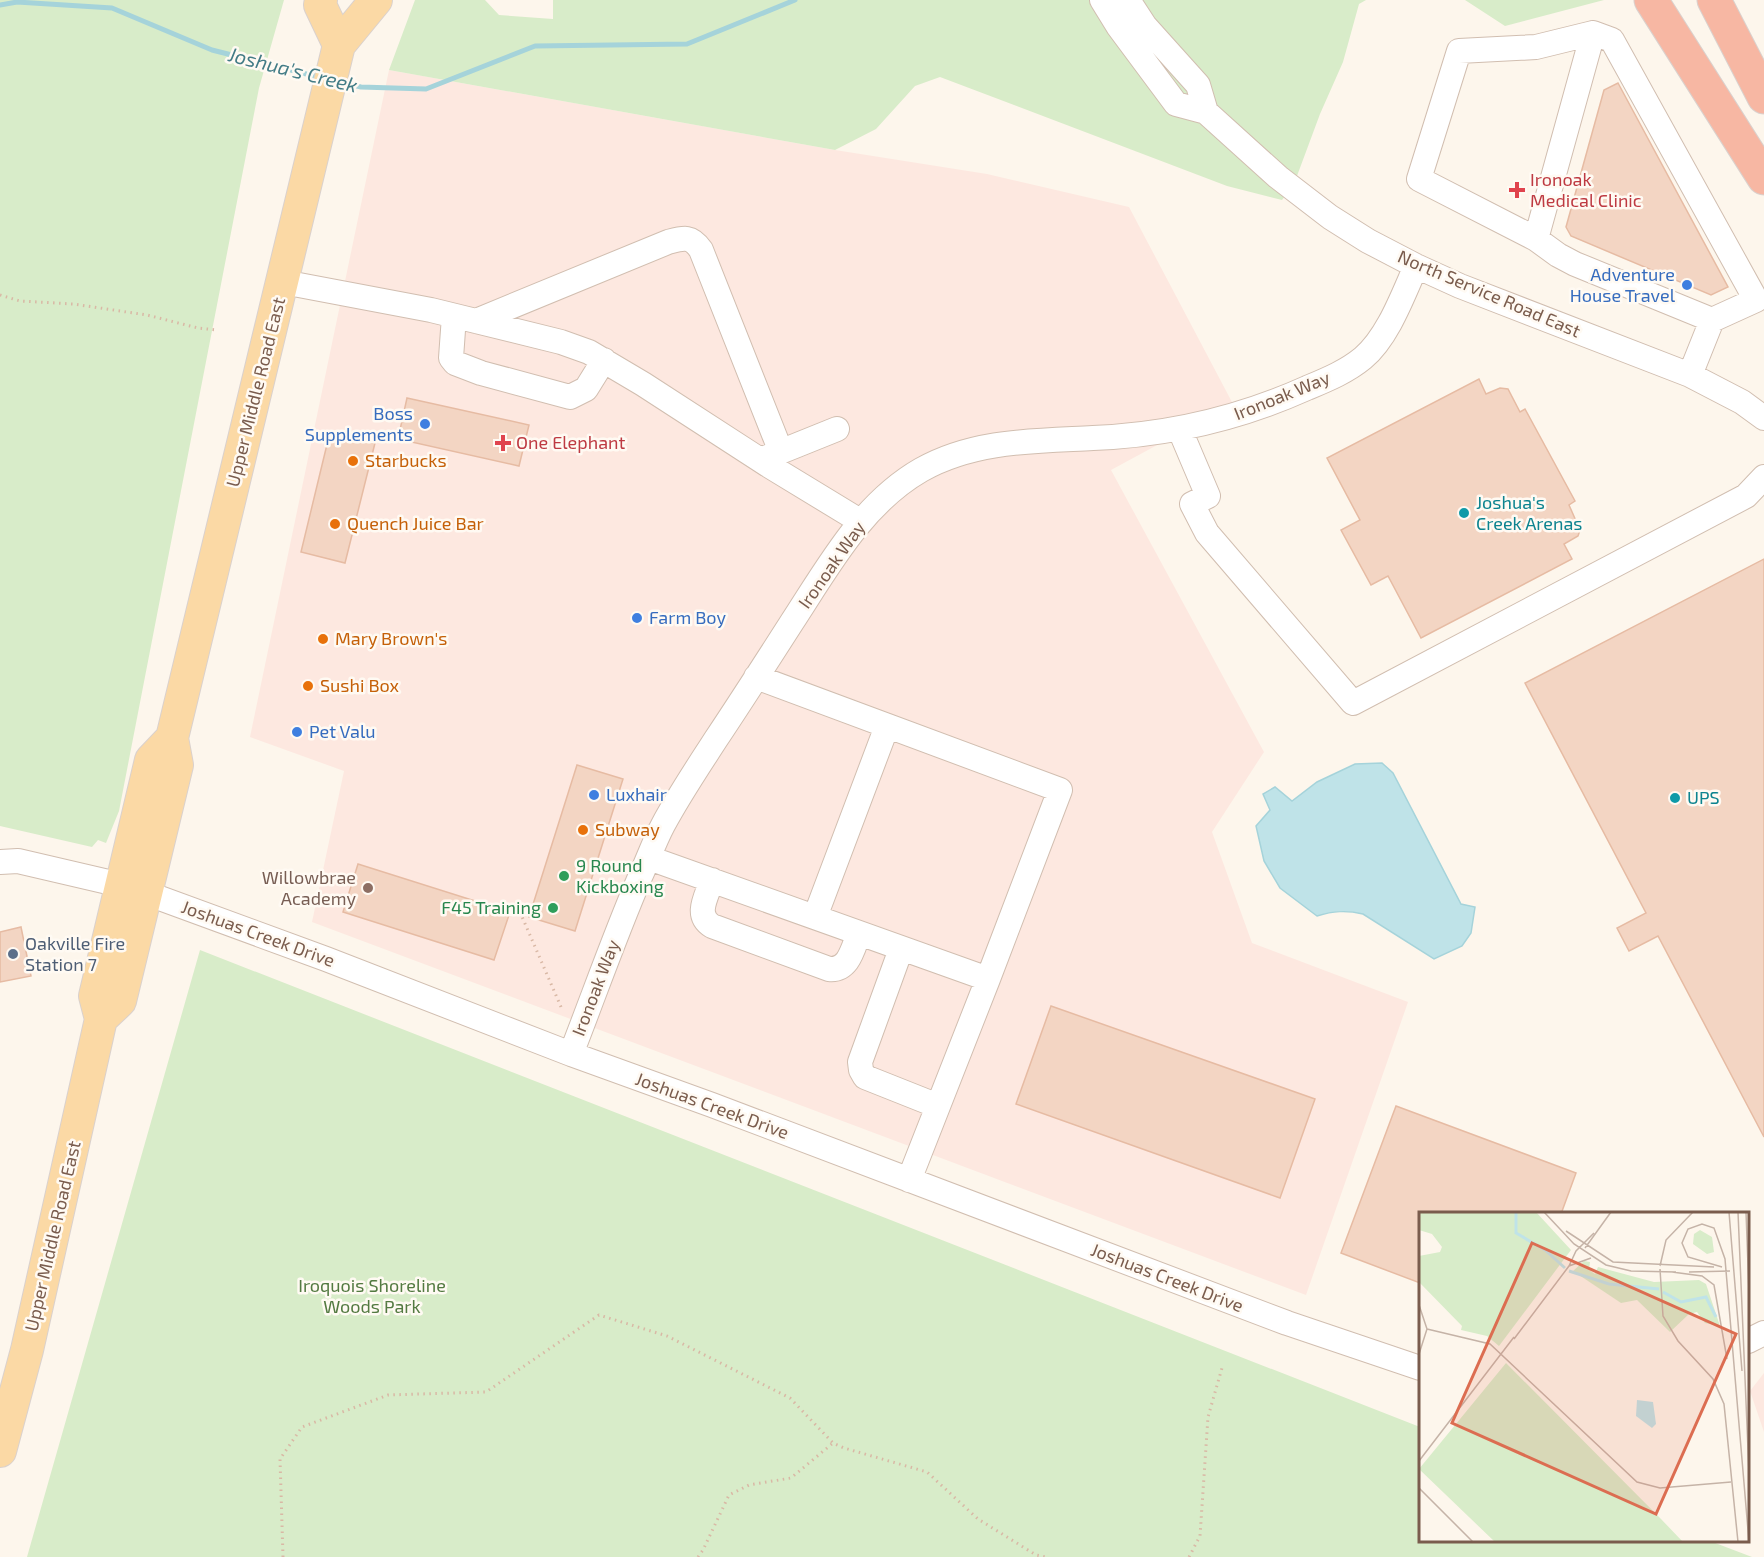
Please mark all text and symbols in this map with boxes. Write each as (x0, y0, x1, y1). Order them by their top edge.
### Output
water label: Joshua's Creek (225, 41, 360, 97)
place label: Ironoak Medical Clinic (1530, 168, 1642, 211)
marker: Ironoak Medical Clinic (1508, 181, 1526, 199)
street label: North Service Road East (1395, 245, 1584, 342)
place label: Adventure House Travel (1570, 263, 1676, 306)
marker: Adventure House Travel (1680, 278, 1694, 292)
street label: Upper Middle Road East (221, 294, 289, 489)
street label: Ironoak Way (1230, 366, 1333, 424)
place label: Boss Supplements (305, 402, 413, 445)
marker: Boss Supplements (418, 417, 432, 431)
place label: One Elephant (516, 431, 625, 453)
marker: One Elephant (494, 434, 512, 452)
place label: Starbucks (365, 449, 447, 471)
marker: Starbucks (346, 454, 360, 468)
place label: Joshua's Creek Arenas (1476, 491, 1582, 534)
marker: Joshua's Creek Arenas (1457, 506, 1471, 520)
place label: Quench Juice Bar (347, 512, 484, 534)
street label: Ironoak Way (793, 516, 870, 612)
marker: Quench Juice Bar (328, 517, 342, 531)
place label: Farm Boy (649, 606, 726, 628)
marker: Farm Boy (630, 611, 644, 625)
place label: Mary Brown's (335, 627, 447, 649)
marker: Mary Brown's (316, 632, 330, 646)
place label: Sushi Box (320, 674, 400, 696)
marker: Sushi Box (301, 679, 315, 693)
place label: Pet Valu (309, 720, 376, 742)
marker: Pet Valu (290, 725, 304, 739)
place label: Luxhair (606, 783, 667, 805)
place label: UPS (1687, 786, 1720, 808)
marker: Luxhair (587, 788, 601, 802)
marker: UPS (1668, 791, 1682, 805)
place label: Subway (595, 818, 660, 840)
marker: Subway (576, 823, 590, 837)
place label: 9 Round Kickboxing (576, 854, 664, 897)
place label: Willowbrae Academy (262, 866, 356, 909)
marker: 9 Round Kickboxing (557, 869, 571, 883)
marker: Willowbrae Academy (361, 881, 375, 895)
street label: Joshuas Creek Drive (179, 895, 338, 971)
place label: F45 Training (441, 896, 541, 918)
marker: F45 Training (546, 901, 560, 915)
place label: Oakville Fire Station 7 (25, 932, 125, 975)
street label: Ironoak Way (567, 936, 624, 1039)
marker: Oakville Fire Station 7 (6, 947, 20, 961)
street label: Joshuas Creek Drive (633, 1067, 792, 1143)
street label: Upper Middle Road East (19, 1138, 85, 1333)
inset map (1419, 1212, 1749, 1542)
street label: Joshuas Creek Drive (1088, 1238, 1247, 1316)
park label: Iroquois Shoreline Woods Park (298, 1274, 446, 1317)

